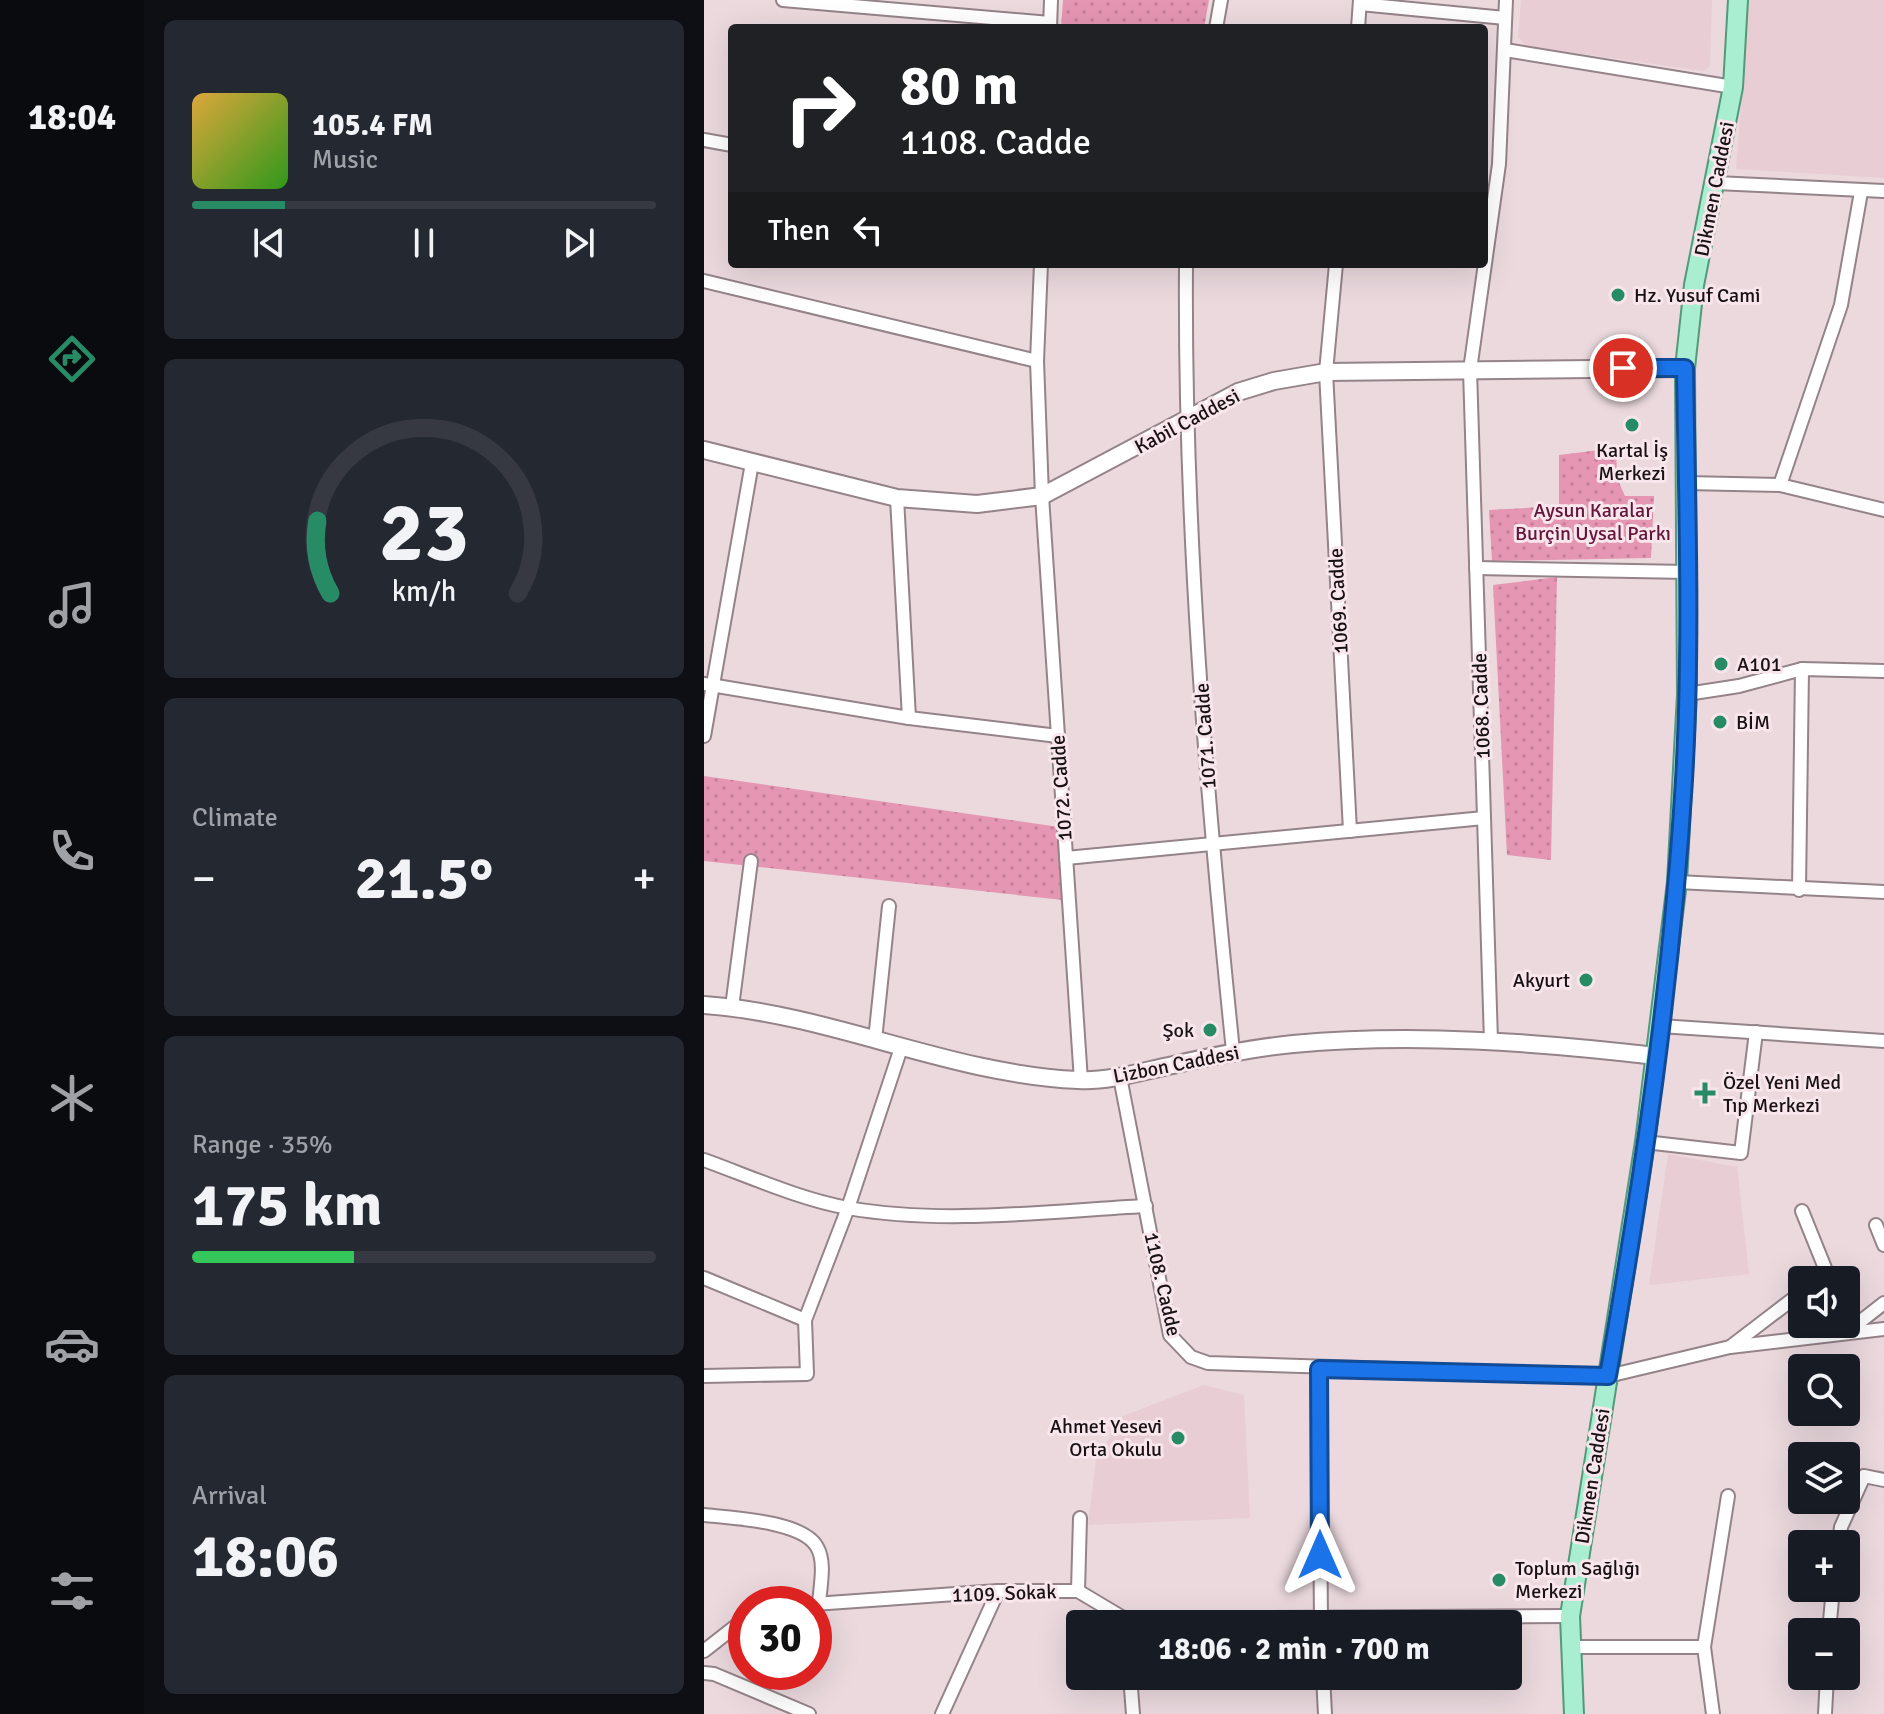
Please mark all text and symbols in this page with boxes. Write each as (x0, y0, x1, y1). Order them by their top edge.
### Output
text: 80 m (900, 51, 1018, 120)
icon: right (768, 56, 872, 160)
text: 18:04 (28, 95, 116, 140)
text: 105.4 FM (312, 107, 433, 144)
street label: Dikmen Caddesi (1689, 119, 1740, 259)
text: 1108. Cadde (900, 120, 1091, 165)
text: Music (312, 144, 378, 176)
icon: left (846, 208, 890, 252)
text: Then (768, 212, 830, 249)
icon: previous (247, 221, 291, 265)
icon: pause (402, 221, 446, 265)
icon: next (557, 221, 601, 265)
place label: Hz. Yusuf Cami (1634, 283, 1761, 308)
marker: Hz. Yusuf Cami (1609, 286, 1627, 304)
icon: directions (44, 331, 100, 387)
pin (1589, 334, 1657, 402)
icon: arrive (1601, 346, 1645, 390)
street label: Kabil Caddesi (1130, 383, 1244, 460)
marker: Kartal İş Merkezi (1623, 416, 1641, 434)
place label: Kartal İş Merkezi (1596, 438, 1668, 486)
text: 23 (379, 482, 469, 584)
park label: Aysun Karalar Burçin Uysal Parkı (1515, 498, 1671, 546)
street label: 1069. Cadde (1323, 547, 1354, 655)
text: km/h (392, 574, 456, 609)
icon: music (44, 577, 100, 633)
place label: A101 (1737, 652, 1782, 677)
street label: 1068. Cadde (1467, 653, 1496, 759)
marker: A101 (1712, 655, 1730, 673)
street label: 1071. Cadde (1189, 682, 1222, 790)
place label: BİM (1736, 710, 1770, 735)
marker: BİM (1711, 713, 1729, 731)
street label: 1072. Cadde (1045, 734, 1078, 842)
text: Climate (192, 802, 278, 834)
icon: phone (44, 823, 100, 879)
text: 21.5° (355, 842, 493, 916)
text: − (192, 852, 216, 906)
text: + (632, 852, 656, 906)
place label: Akyurt (1513, 968, 1570, 993)
marker: Akyurt (1577, 971, 1595, 989)
place label: Şok (1162, 1018, 1194, 1043)
marker: Şok (1201, 1021, 1219, 1039)
street label: Lizbon Caddesi (1111, 1040, 1241, 1089)
icon: climate (44, 1070, 100, 1126)
place label: Özel Yeni Med Tıp Merkezi (1723, 1070, 1841, 1118)
marker: Özel Yeni Med Tıp Merkezi (1694, 1082, 1716, 1104)
text: Range · 35% (192, 1129, 333, 1161)
text: 175 km (192, 1169, 382, 1243)
street label: 1108. Cadde (1138, 1230, 1187, 1339)
map controls (1788, 1266, 1860, 1690)
button: sound (1788, 1266, 1860, 1338)
icon: car (44, 1316, 100, 1372)
button: search (1788, 1354, 1860, 1426)
street label: Dikmen Caddesi (1569, 1406, 1616, 1546)
place label: Ahmet Yesevi Orta Okulu (1050, 1414, 1162, 1462)
marker: Ahmet Yesevi Orta Okulu (1169, 1429, 1187, 1447)
button: layers (1788, 1442, 1860, 1514)
text: Arrival (192, 1480, 267, 1512)
position arrow (1278, 1513, 1362, 1597)
text: 18:06 (192, 1520, 339, 1594)
button: + (1788, 1530, 1860, 1602)
place label: Toplum Sağlığı Merkezi (1515, 1556, 1640, 1604)
icon: filters (44, 1563, 100, 1619)
marker: Toplum Sağlığı Merkezi (1490, 1571, 1508, 1589)
street label: 1109. Sokak (951, 1579, 1057, 1608)
speed limit sign: 30 (728, 1586, 832, 1690)
button: − (1788, 1618, 1860, 1690)
text: 18:06 · 2 min · 700 m (1158, 1631, 1430, 1668)

